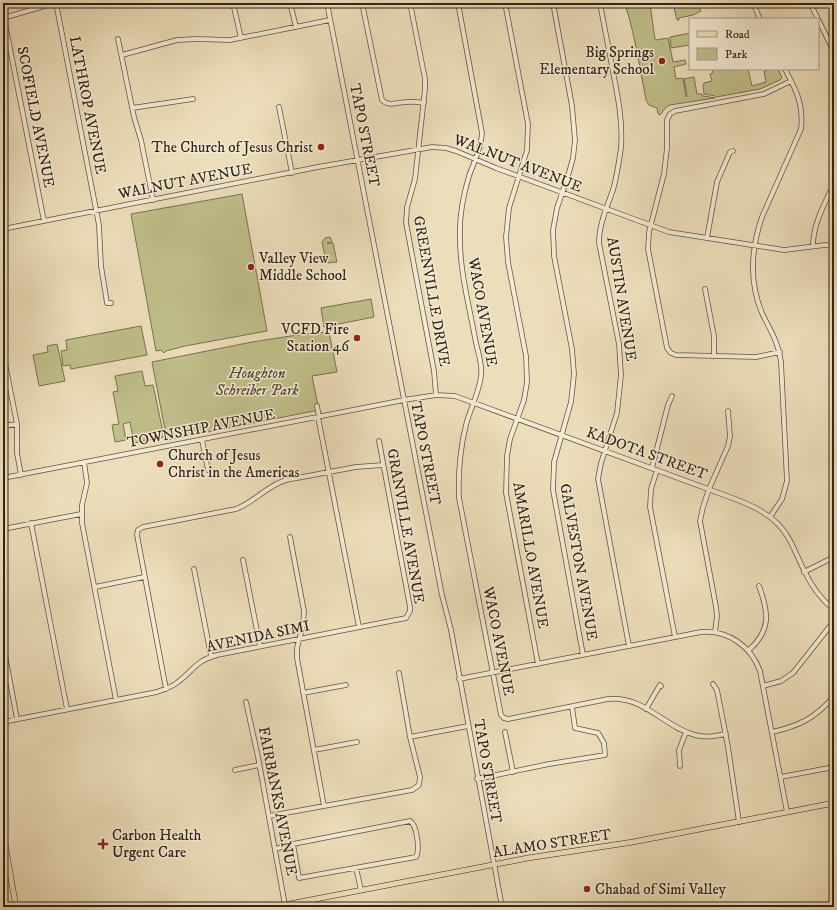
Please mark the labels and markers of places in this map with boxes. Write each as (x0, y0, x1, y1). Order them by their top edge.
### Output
place label: Big Springs Elementary School (539, 43, 654, 79)
marker: Big Springs Elementary School (657, 56, 667, 66)
place label: The Church of Jesus Christ (152, 138, 313, 157)
marker: The Church of Jesus Christ (316, 142, 326, 152)
place label: Valley View Middle School (258, 249, 347, 285)
marker: Valley View Middle School (246, 262, 256, 272)
place label: VCFD Fire Station 46 (280, 320, 350, 356)
marker: VCFD Fire Station 46 (352, 333, 362, 343)
place label: Church of Jesus Christ in the Americas (168, 446, 300, 482)
marker: Church of Jesus Christ in the Americas (155, 459, 165, 469)
place label: Carbon Health Urgent Care (112, 826, 202, 862)
marker: Carbon Health Urgent Care (97, 838, 109, 850)
place label: Chabad of Simi Valley (595, 880, 727, 899)
marker: Chabad of Simi Valley (582, 884, 592, 894)

